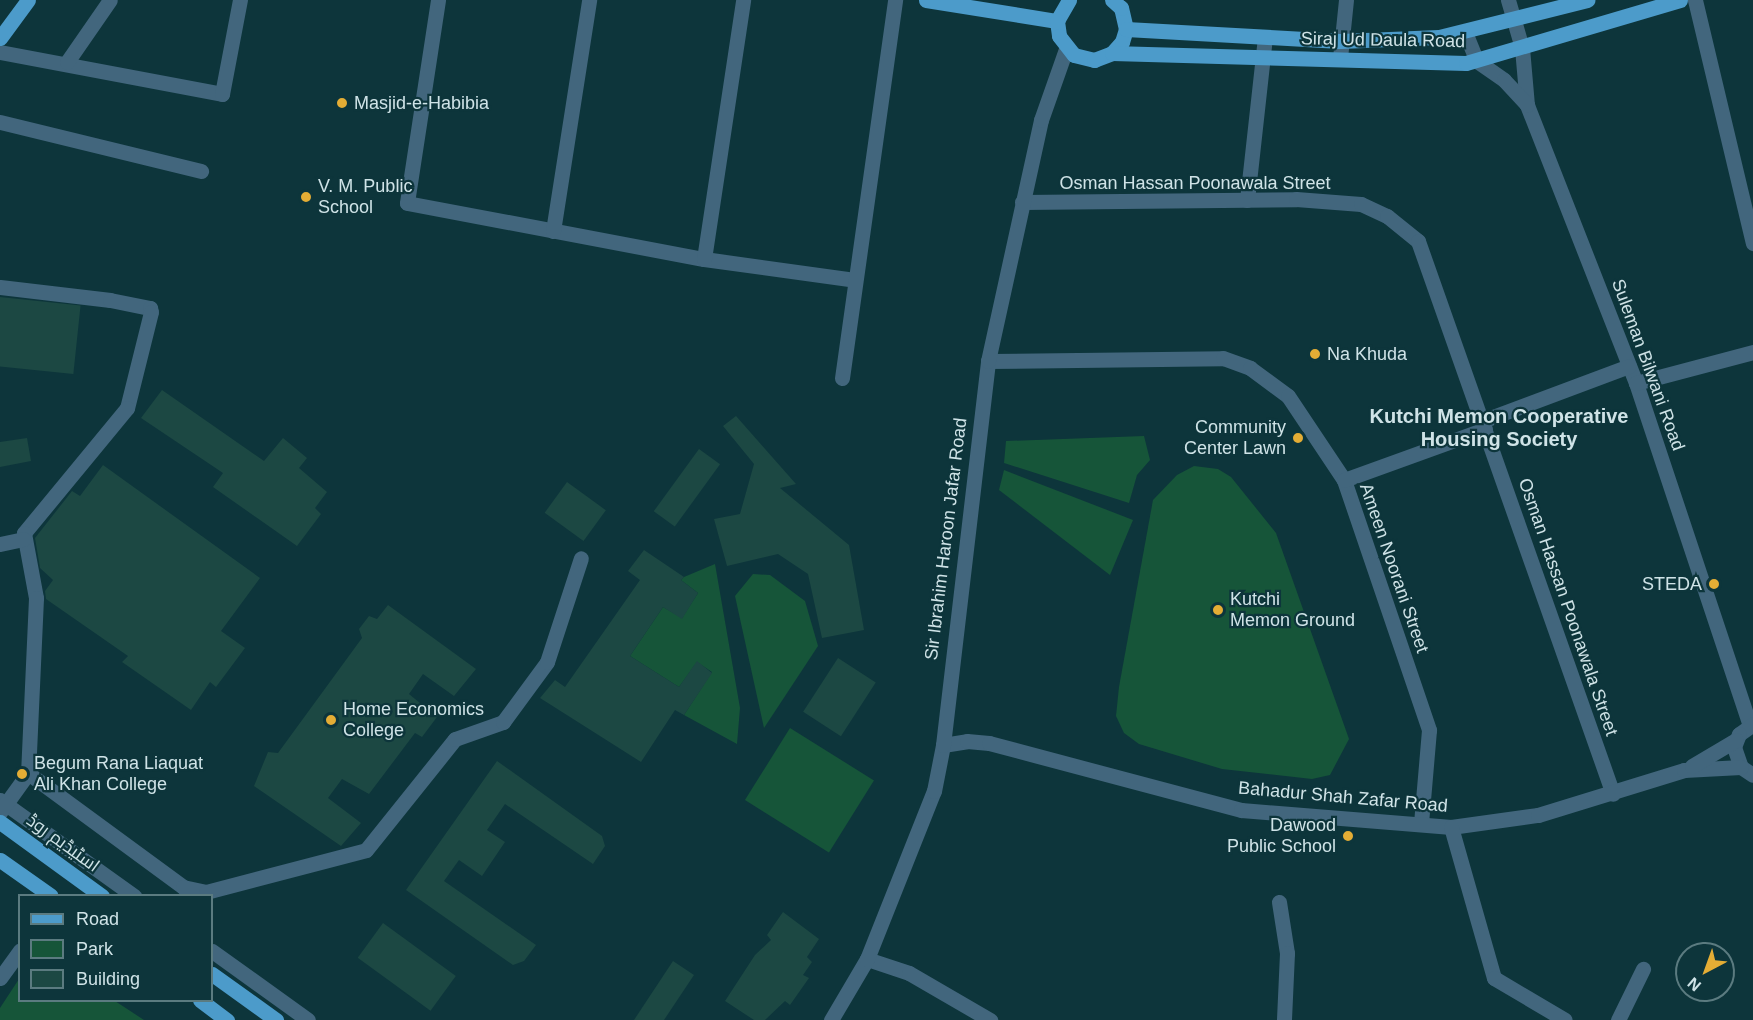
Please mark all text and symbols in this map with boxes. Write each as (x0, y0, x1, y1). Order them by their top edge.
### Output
street label: Siraj Ud Daula Road (1301, 28, 1465, 52)
place label: Masjid-e-Habibia (354, 92, 489, 114)
marker: Masjid-e-Habibia (335, 96, 349, 110)
street label: Osman Hassan Poonawala Street (1059, 172, 1331, 194)
place label: V. M. Public School (318, 176, 412, 219)
marker: V. M. Public School (299, 190, 313, 204)
street label: Suleman Bilwani Road (1607, 276, 1689, 454)
place label: Na Khuda (1327, 343, 1407, 365)
marker: Na Khuda (1308, 347, 1322, 361)
district label: Kutchi Memon Cooperative Housing Society (1370, 405, 1628, 452)
street label: Sir Ibrahim Haroon Jafar Road (920, 417, 972, 661)
place label: Community Center Lawn (1184, 417, 1286, 460)
marker: Community Center Lawn (1291, 431, 1305, 445)
street label: Osman Hassan Poonawala Street (1514, 475, 1622, 739)
street label: Ameen Noorani Street (1355, 480, 1433, 656)
place label: STEDA (1642, 573, 1702, 595)
marker: STEDA (1707, 577, 1721, 591)
place label: Kutchi Memon Ground (1230, 589, 1355, 632)
marker: Kutchi Memon Ground (1211, 603, 1225, 617)
place label: Home Economics College (343, 699, 484, 742)
marker: Home Economics College (324, 713, 338, 727)
place label: Begum Rana Liaquat Ali Khan College (34, 753, 203, 795)
marker: Begum Rana Liaquat Ali Khan College (15, 767, 29, 781)
street label: Bahadur Shah Zafar Road (1237, 777, 1449, 817)
street label: اسٹیڈیم روڈ (22, 809, 104, 877)
place label: Dawood Public School (1227, 815, 1336, 858)
marker: Dawood Public School (1341, 829, 1355, 843)
legend (18, 894, 213, 1002)
text: Road (76, 909, 119, 929)
text: Park (76, 939, 113, 959)
north arrow (1675, 942, 1735, 1002)
text: Building (76, 969, 140, 989)
text: N (1684, 974, 1704, 995)

